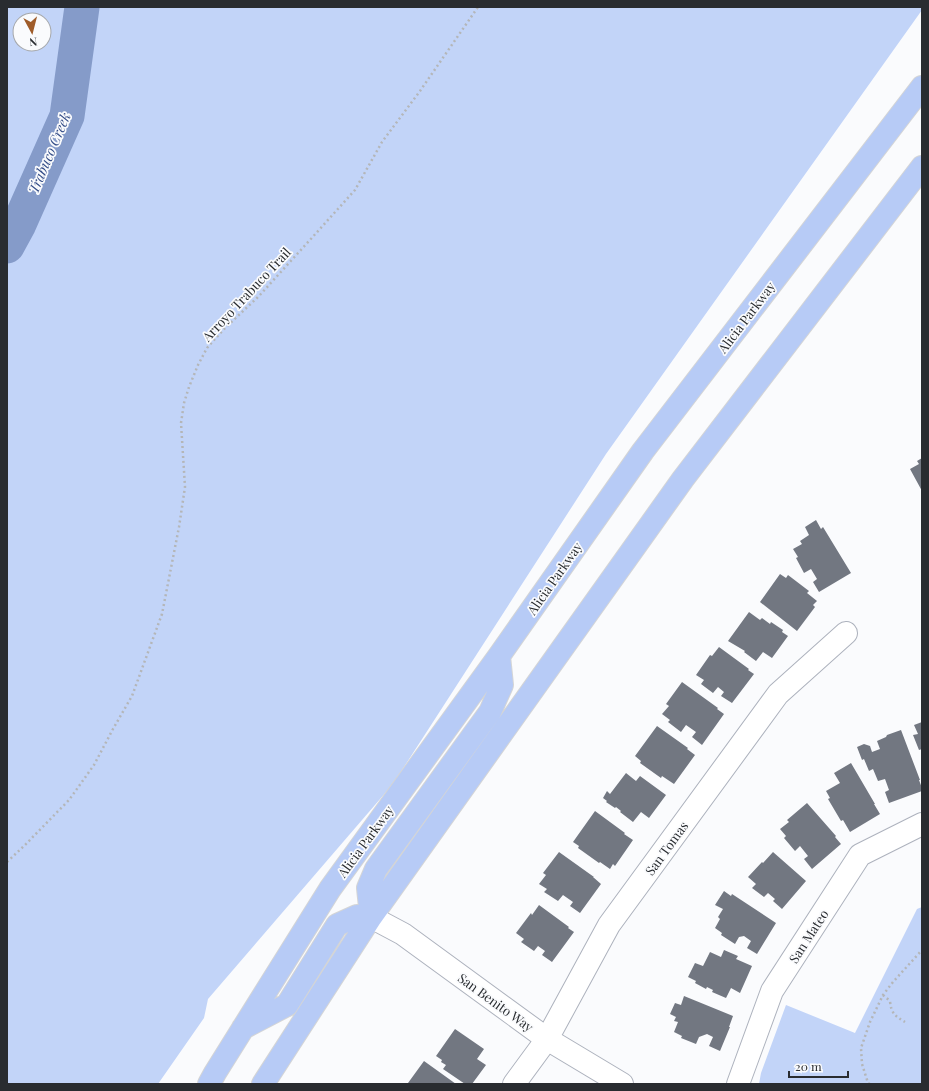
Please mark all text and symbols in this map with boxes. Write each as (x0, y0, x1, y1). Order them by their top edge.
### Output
north arrow (12, 12, 52, 52)
text: N (28, 34, 38, 50)
water label: Trabuco Creek (23, 109, 75, 197)
street label: Arroyo Trabuco Trail (197, 243, 294, 345)
street label: Alicia Parkway (713, 278, 779, 357)
street label: Alicia Parkway (522, 538, 586, 618)
street label: Alicia Parkway (333, 801, 397, 881)
street label: San Tomas (641, 818, 691, 878)
street label: San Mateo (784, 906, 832, 966)
street label: San Benito Way (455, 969, 537, 1035)
scale bar (789, 1053, 848, 1079)
text: 20 m (795, 1058, 822, 1074)

